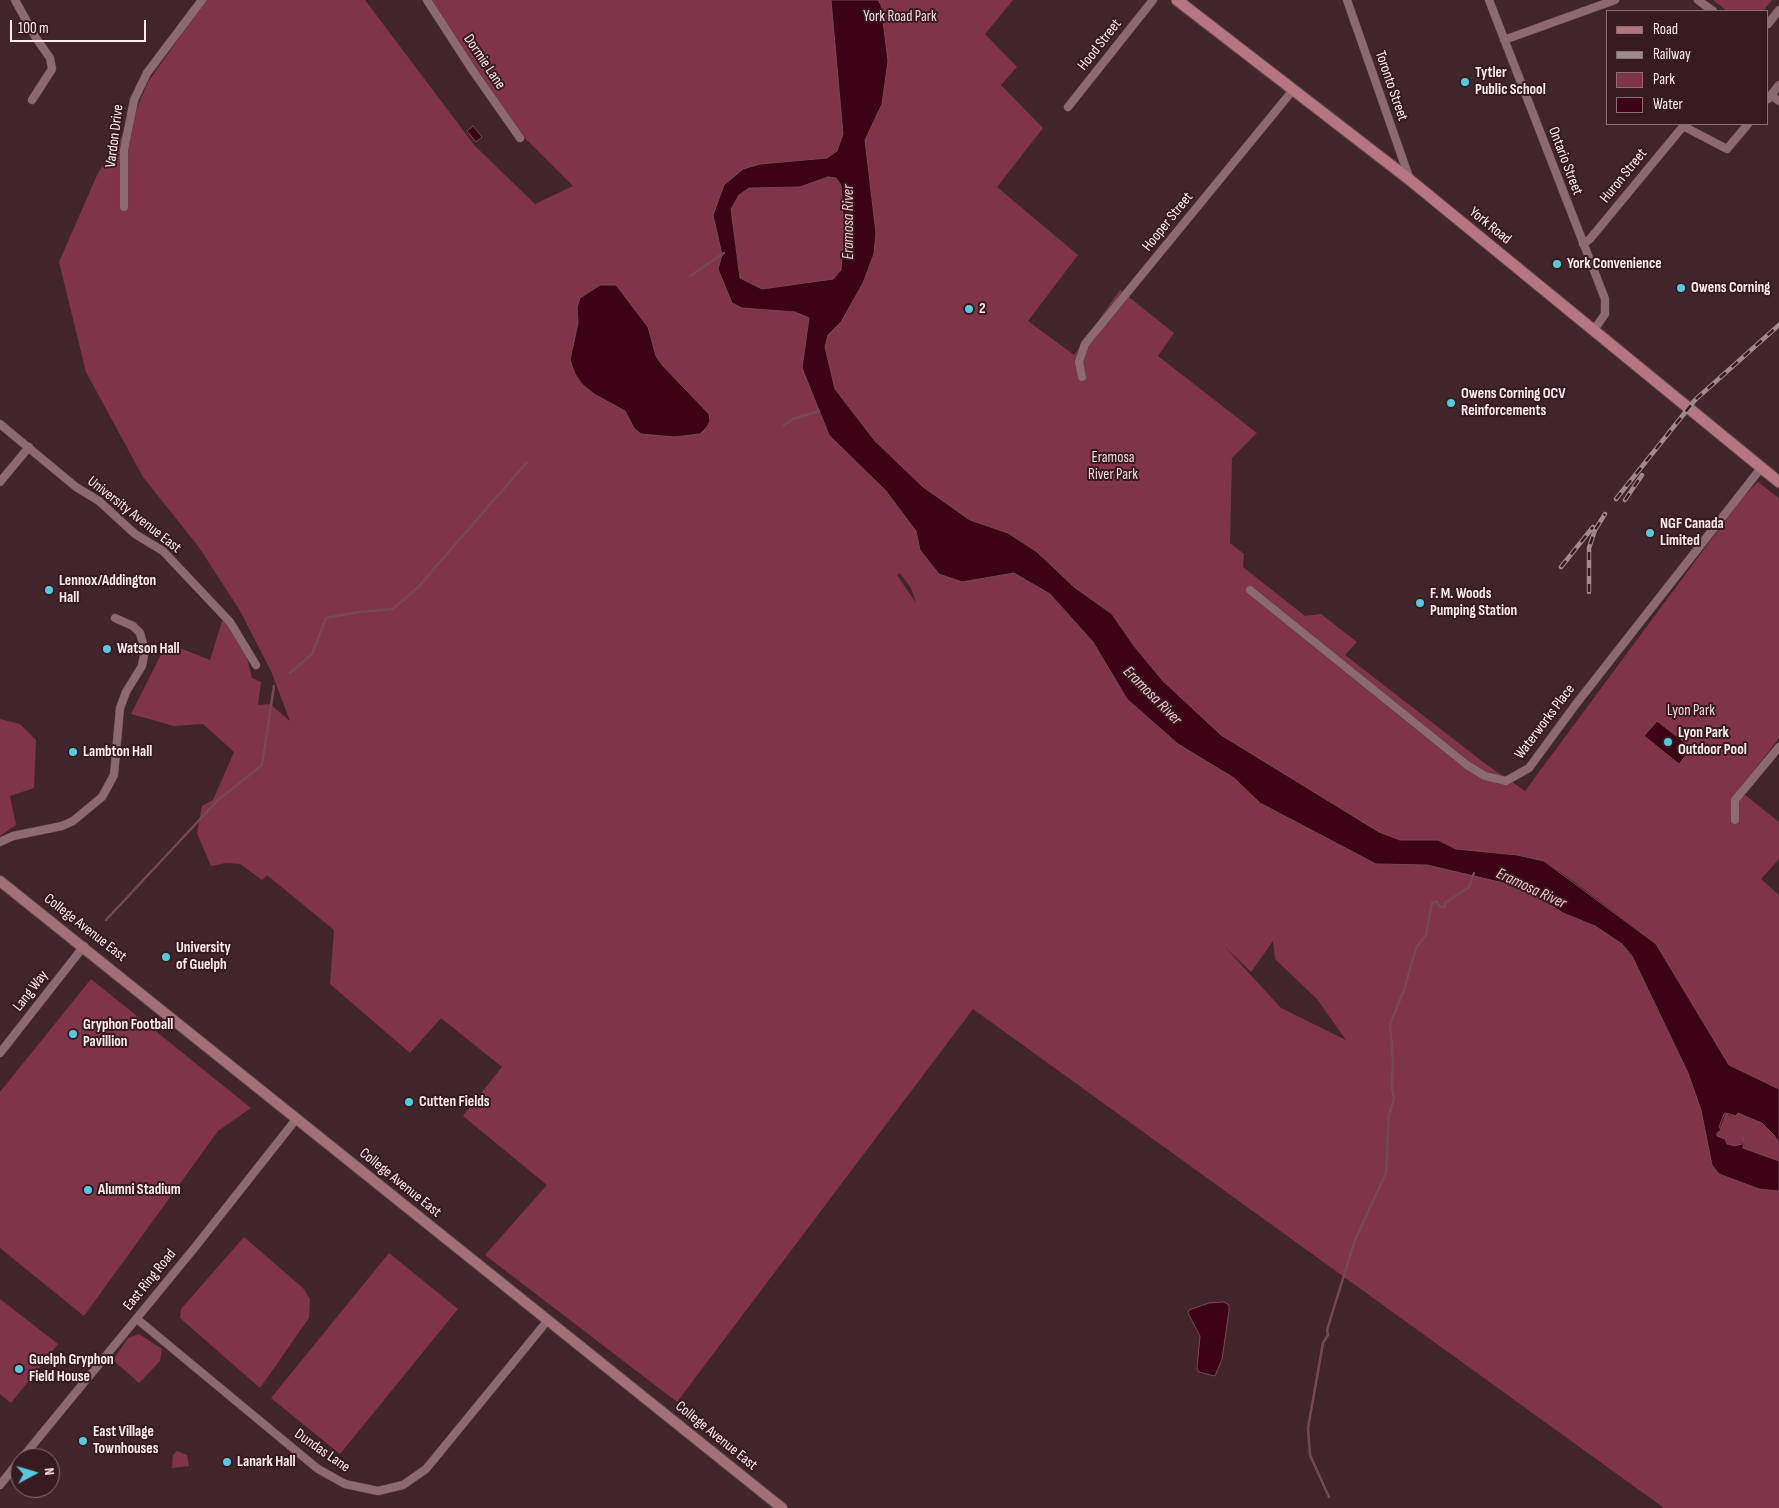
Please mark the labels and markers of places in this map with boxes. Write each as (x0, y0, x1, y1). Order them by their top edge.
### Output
place label: Tytler Public School (1475, 64, 1546, 99)
marker: Tytler Public School (1459, 76, 1471, 88)
place label: York Convenience (1567, 255, 1662, 273)
marker: York Convenience (1551, 258, 1563, 270)
place label: Owens Corning (1691, 279, 1770, 297)
marker: Owens Corning (1675, 282, 1687, 294)
place label: 2 (979, 300, 986, 318)
marker: 2 (963, 303, 975, 315)
place label: Owens Corning OCV Reinforcements (1461, 385, 1566, 420)
marker: Owens Corning OCV Reinforcements (1445, 397, 1457, 409)
place label: NGF Canada Limited (1660, 515, 1724, 550)
marker: NGF Canada Limited (1644, 527, 1656, 539)
place label: Lennox/Addington Hall (59, 572, 156, 607)
marker: Lennox/Addington Hall (43, 584, 55, 596)
place label: F. M. Woods Pumping Station (1430, 585, 1517, 620)
marker: F. M. Woods Pumping Station (1414, 597, 1426, 609)
place label: Watson Hall (117, 640, 180, 658)
marker: Watson Hall (101, 643, 113, 655)
place label: Lyon Park Outdoor Pool (1678, 724, 1747, 759)
marker: Lyon Park Outdoor Pool (1662, 736, 1674, 748)
place label: Lambton Hall (83, 743, 152, 761)
marker: Lambton Hall (67, 746, 79, 758)
place label: University of Guelph (176, 939, 231, 974)
marker: University of Guelph (160, 951, 172, 963)
place label: Gryphon Football Pavillion (83, 1016, 173, 1051)
marker: Gryphon Football Pavillion (67, 1028, 79, 1040)
place label: Cutten Fields (419, 1093, 490, 1111)
marker: Cutten Fields (403, 1096, 415, 1108)
place label: Alumni Stadium (98, 1181, 181, 1199)
marker: Alumni Stadium (82, 1184, 94, 1196)
place label: Guelph Gryphon Field House (29, 1351, 114, 1386)
marker: Guelph Gryphon Field House (13, 1363, 25, 1375)
place label: East Village Townhouses (93, 1423, 159, 1458)
marker: East Village Townhouses (77, 1435, 89, 1447)
place label: Lanark Hall (237, 1453, 295, 1471)
marker: Lanark Hall (221, 1456, 233, 1468)

